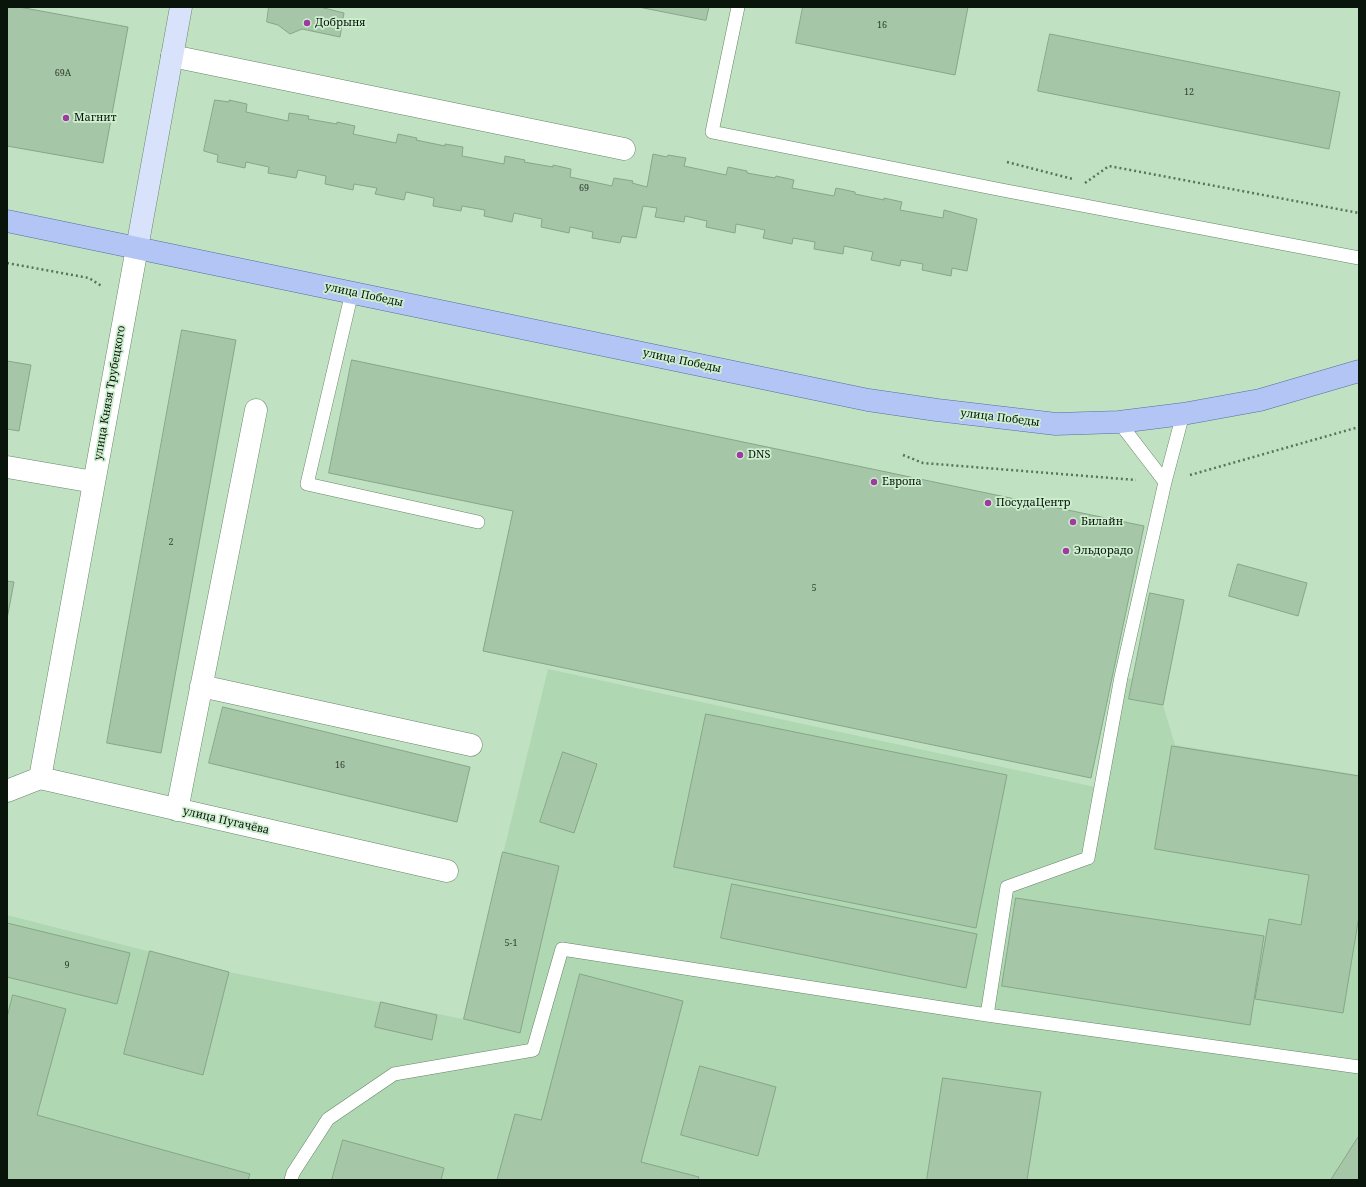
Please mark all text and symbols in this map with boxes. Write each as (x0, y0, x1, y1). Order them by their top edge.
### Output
place label: Добрыня (315, 16, 366, 30)
marker: Добрыня (302, 18, 312, 28)
house number: 16 (877, 20, 887, 30)
house number: 69А (55, 68, 71, 78)
house number: 12 (1184, 87, 1194, 97)
place label: Магнит (74, 111, 117, 125)
marker: Магнит (61, 113, 71, 123)
house number: 69 (579, 183, 589, 193)
street label: улица Победы (324, 280, 404, 310)
street label: улица Князя Трубецкого (92, 325, 128, 461)
street label: улица Победы (642, 346, 722, 376)
street label: улица Победы (960, 407, 1040, 429)
place label: DNS (748, 448, 770, 462)
marker: DNS (735, 450, 745, 460)
place label: Европа (882, 475, 922, 489)
marker: Европа (869, 477, 879, 487)
place label: ПосудаЦентр (996, 496, 1070, 510)
marker: ПосудаЦентр (983, 498, 993, 508)
place label: Билайн (1081, 515, 1123, 529)
marker: Билайн (1068, 517, 1078, 527)
house number: 2 (168, 537, 174, 547)
place label: Эльдорадо (1074, 544, 1133, 558)
marker: Эльдорадо (1061, 546, 1071, 556)
house number: 5 (811, 583, 817, 593)
house number: 16 (335, 760, 345, 770)
street label: улица Пугачёва (181, 805, 271, 837)
house number: 5-1 (505, 938, 517, 948)
house number: 9 (64, 960, 70, 970)

